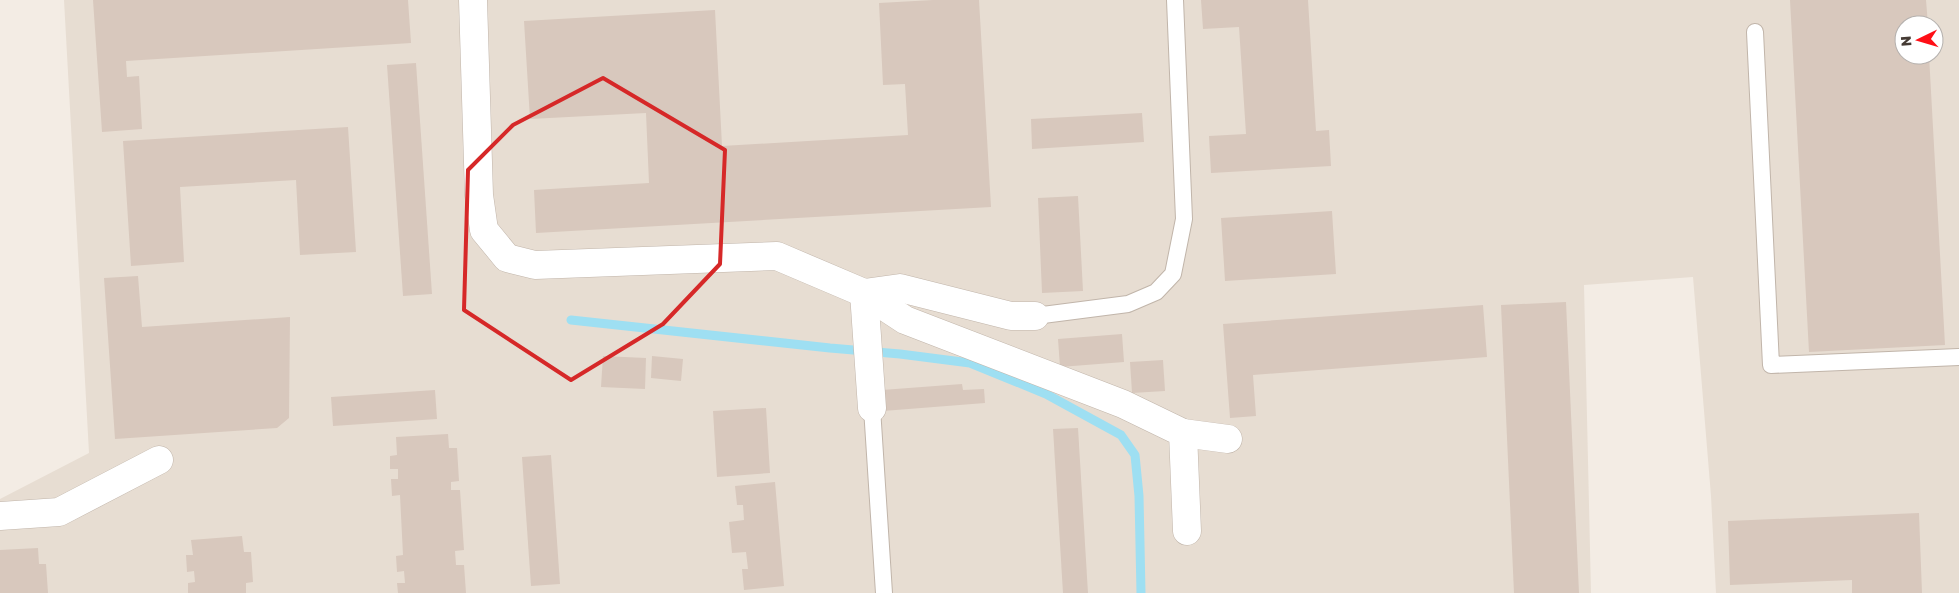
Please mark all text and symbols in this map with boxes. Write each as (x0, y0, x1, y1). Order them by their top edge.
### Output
north arrow (1894, 15, 1944, 65)
text: N (1897, 35, 1914, 47)

